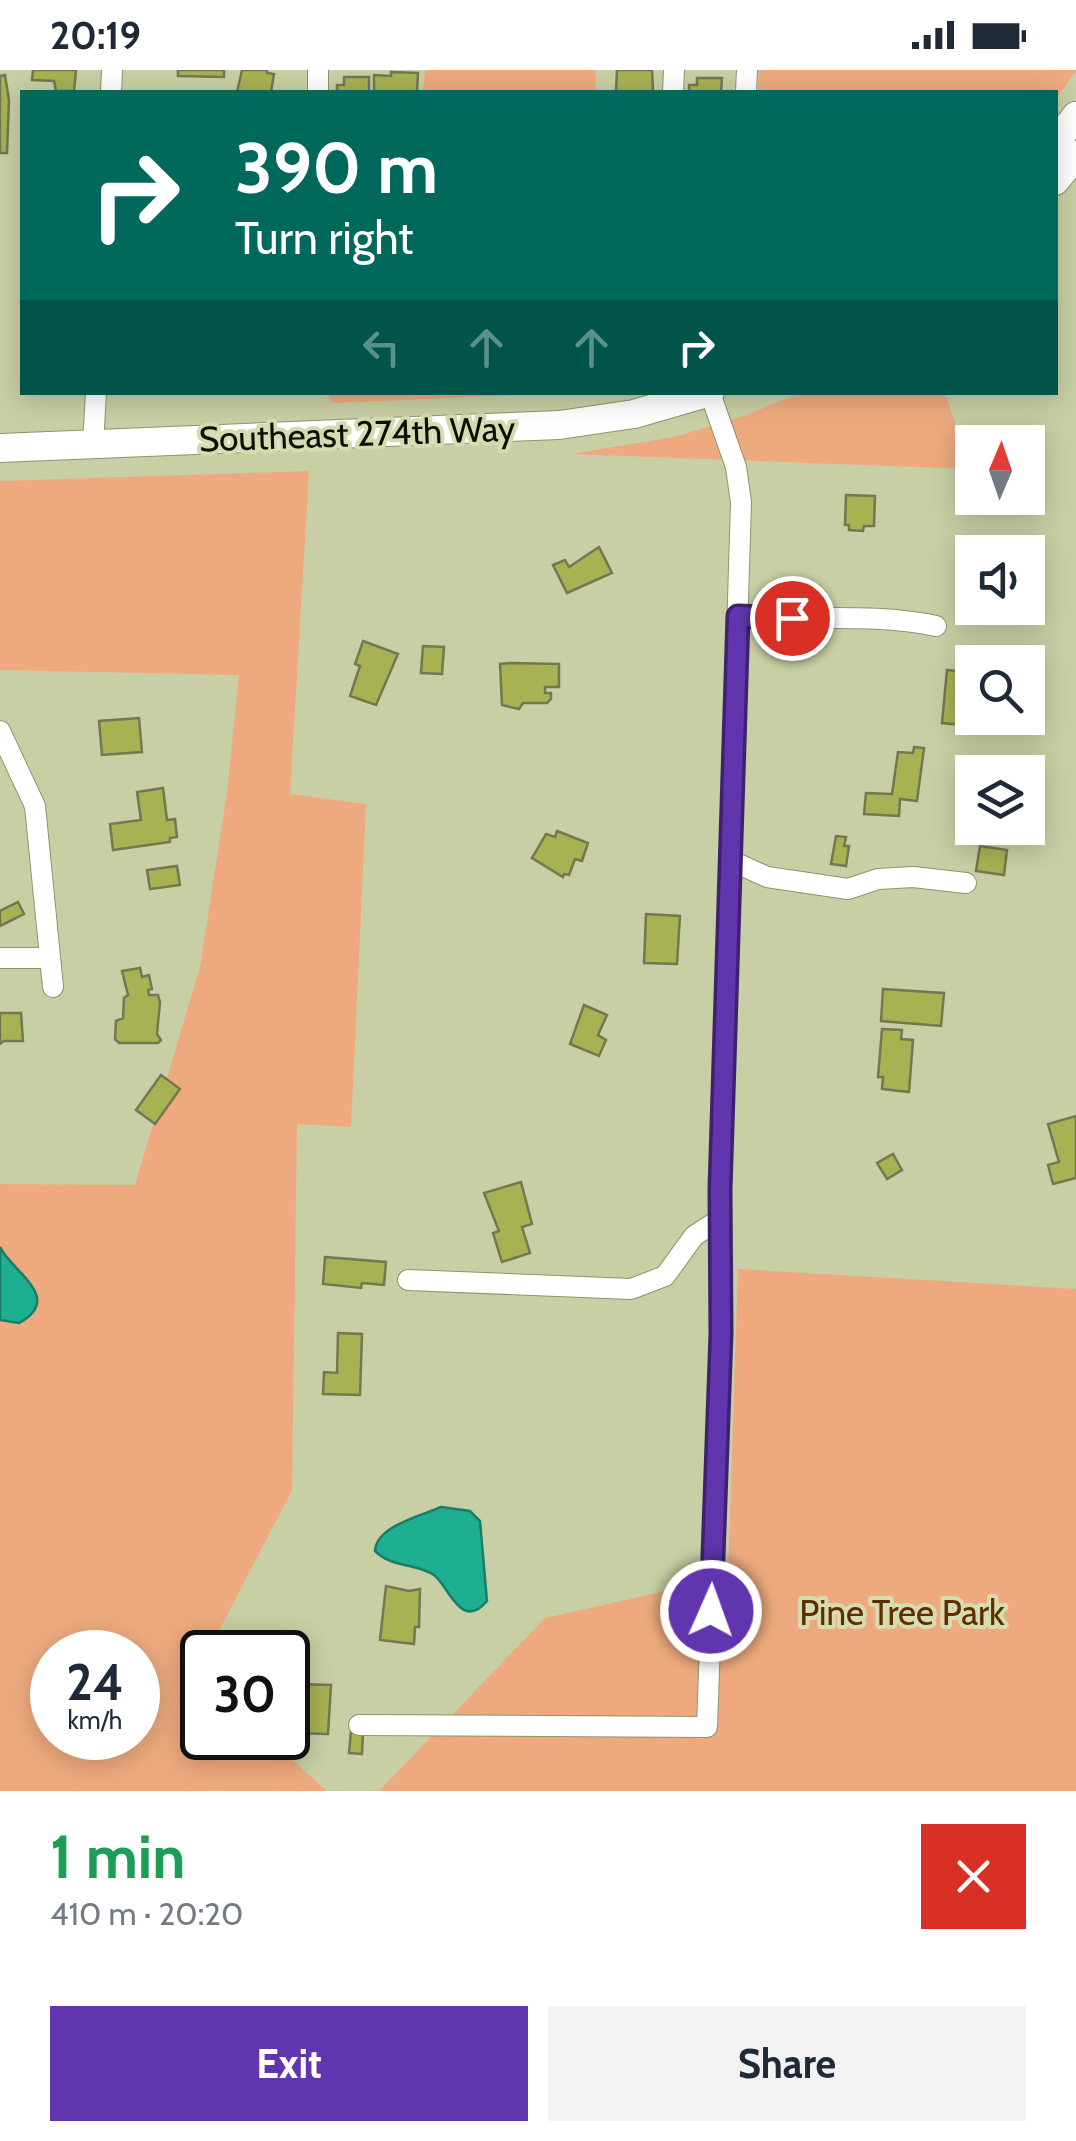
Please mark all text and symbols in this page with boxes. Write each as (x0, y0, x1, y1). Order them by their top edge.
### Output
text: 20:19 (50, 12, 141, 59)
text: 390 m (235, 125, 438, 211)
icon: right (70, 130, 200, 260)
text: Turn right (235, 211, 414, 265)
icon: left (354, 320, 409, 375)
icon: ahead (459, 320, 514, 375)
icon: ahead (564, 320, 619, 375)
icon: right (669, 320, 724, 375)
street label: Southeast 274th Way (198, 406, 516, 461)
north arrow (955, 425, 1045, 515)
map controls (955, 425, 1045, 845)
button: sound (955, 535, 1045, 625)
pin (750, 576, 835, 661)
icon: arrive (765, 591, 820, 646)
button: search (955, 645, 1045, 735)
button: layers (955, 755, 1045, 845)
position arrow (659, 1559, 763, 1663)
park label: Pine Tree Park (799, 1591, 1005, 1634)
speed limit sign: 30 (180, 1630, 310, 1760)
text: 24 (66, 1652, 124, 1713)
text: km/h (68, 1705, 122, 1735)
text: 1 min (50, 1820, 185, 1893)
button: close (921, 1824, 1026, 1929)
text: 410 m · 20:20 (50, 1894, 243, 1933)
button: Exit (50, 2006, 528, 2121)
button: Share (548, 2006, 1026, 2121)

